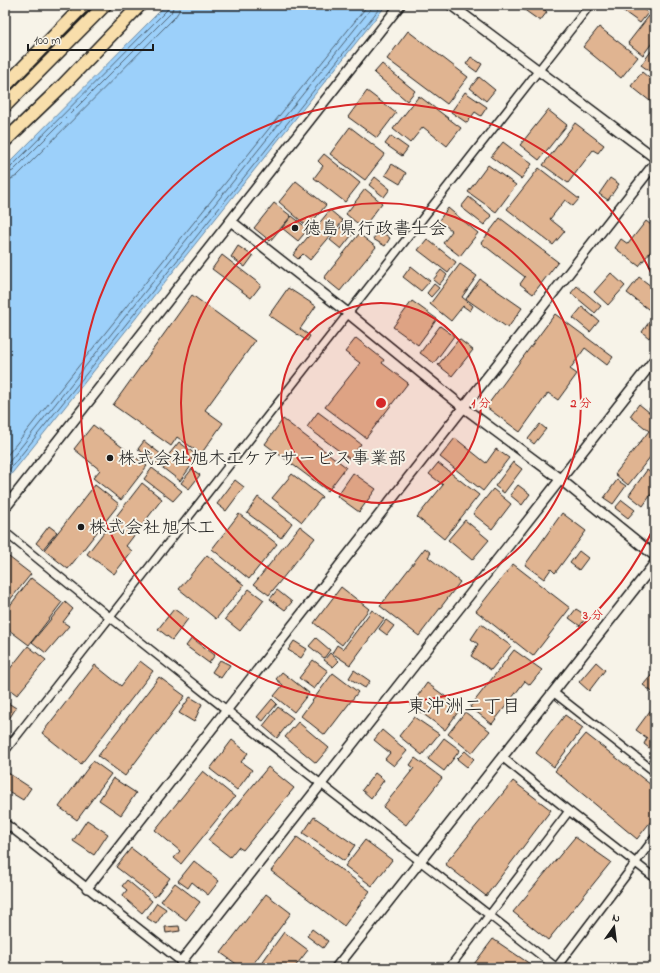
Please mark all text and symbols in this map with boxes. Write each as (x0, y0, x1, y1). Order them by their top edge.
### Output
scale bar (28, 26, 153, 52)
text: 100 m (34, 32, 61, 50)
place label: 徳島県行政書士会 (303, 217, 447, 243)
marker: 徳島県行政書士会 (290, 223, 300, 233)
text: 1 分 (472, 395, 490, 413)
text: 2 分 (570, 395, 591, 413)
centre of rings (374, 396, 388, 410)
place label: 株式会社旭木工ケアサービス事業部 (118, 447, 406, 473)
marker: 株式会社旭木工ケアサービス事業部 (105, 453, 115, 463)
place label: 株式会社旭木工 (89, 516, 215, 542)
marker: 株式会社旭木工 (76, 522, 86, 532)
text: 3 分 (582, 607, 603, 625)
district label: 東沖洲二丁目 (407, 694, 521, 721)
north arrow (594, 907, 634, 947)
text: N (611, 910, 622, 927)

